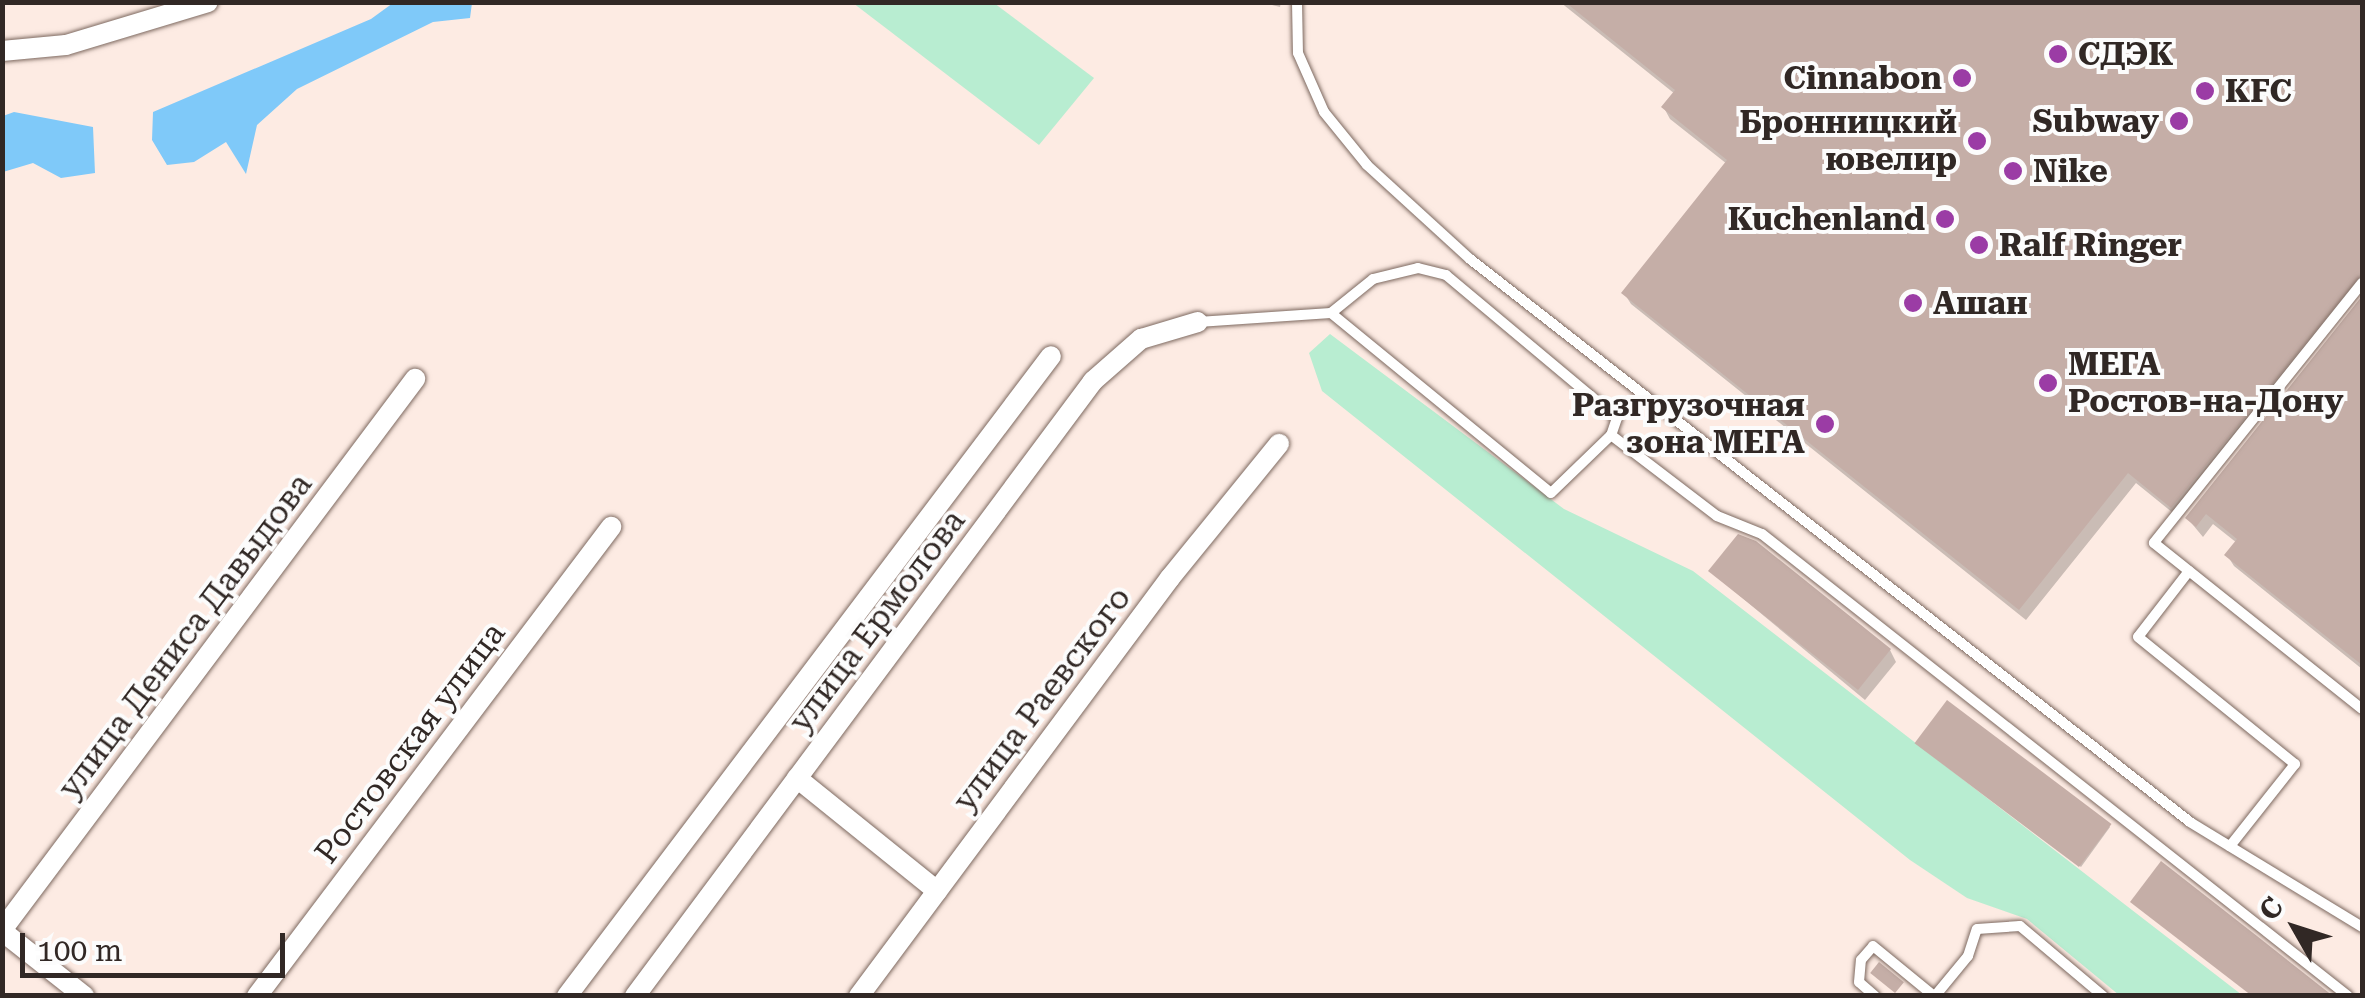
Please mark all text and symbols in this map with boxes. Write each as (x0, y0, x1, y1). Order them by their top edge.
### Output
place label: СДЭК (2078, 35, 2173, 73)
marker: СДЭК (2047, 43, 2069, 65)
place label: Cinnabon (1784, 59, 1942, 97)
marker: Cinnabon (1951, 67, 1973, 89)
place label: KFC (2225, 72, 2292, 110)
marker: KFC (2194, 80, 2216, 102)
place label: Subway (2032, 102, 2159, 140)
place label: Бронницкий ювелир (1739, 104, 1957, 179)
marker: Subway (2168, 110, 2190, 132)
marker: Бронницкий ювелир (1966, 130, 1988, 152)
place label: Nike (2033, 152, 2108, 190)
marker: Nike (2002, 160, 2024, 182)
place label: Kuchenland (1728, 200, 1925, 238)
marker: Kuchenland (1934, 208, 1956, 230)
place label: Ralf Ringer (1999, 226, 2182, 264)
marker: Ralf Ringer (1968, 234, 1990, 256)
place label: Ашан (1933, 284, 2028, 322)
marker: Ашан (1902, 292, 1924, 314)
place label: МЕГА Ростов-на-Дону (2068, 346, 2343, 421)
marker: МЕГА Ростов-на-Дону (2037, 372, 2059, 394)
place label: Разгрузочная зона МЕГА (1572, 387, 1805, 462)
marker: Разгрузочная зона МЕГА (1814, 413, 1836, 435)
street label: улица Дениса Давыдова (50, 466, 320, 806)
street label: улица Ермолова (781, 502, 973, 740)
street label: улица Раевского (945, 579, 1139, 819)
street label: Ростовская улица (307, 615, 513, 871)
north arrow (2245, 878, 2345, 978)
text: С (2252, 891, 2290, 927)
scale bar (25, 913, 290, 975)
text: 100 m (37, 933, 122, 968)

